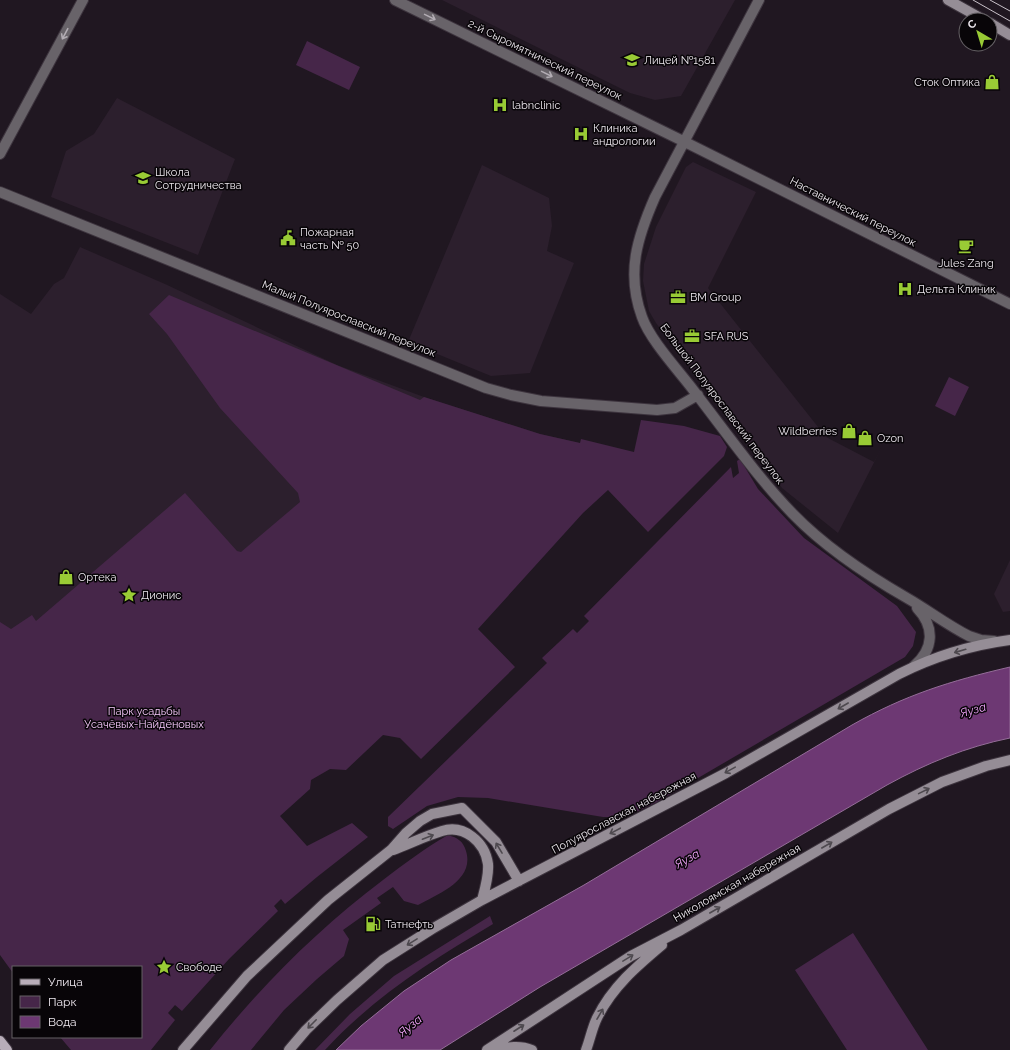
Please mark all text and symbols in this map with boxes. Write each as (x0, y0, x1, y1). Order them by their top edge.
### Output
north arrow (958, 12, 998, 52)
one-way arrow (424, 14, 436, 21)
street label: 2-й Сыромятнический переулок (466, 17, 624, 103)
text: С (965, 17, 979, 32)
one-way arrow (60, 28, 68, 40)
school or university icon: Лицей №1581 (623, 51, 641, 69)
place label: Лицей №1581 (644, 54, 715, 67)
one-way arrow (541, 71, 553, 78)
shop icon: Сток Оптика (983, 73, 1001, 91)
place label: Сток Оптика (914, 76, 980, 89)
hospital icon: labnclinic (491, 96, 509, 114)
place label: labnclinic (512, 99, 560, 112)
place label: Клиника андрологии (593, 122, 655, 148)
hospital icon: Клиника андрологии (572, 125, 590, 143)
place label: Школа Сотрудничества (155, 166, 242, 192)
school or university icon: Школа Сотрудничества (134, 169, 152, 187)
street label: Наставнический переулок (788, 174, 919, 250)
place label: Пожарная часть № 50 (300, 226, 359, 252)
public building icon: Пожарная часть № 50 (279, 229, 297, 247)
cafe icon: Jules Zang (957, 237, 975, 255)
place label: Jules Zang (938, 257, 994, 270)
street label: Малый Полуярославский переулок (260, 278, 438, 360)
hospital icon: Дельта Клиник (896, 280, 914, 298)
place label: Дельта Клиник (917, 283, 996, 296)
office icon: BM Group (669, 288, 687, 306)
place label: BM Group (690, 291, 741, 304)
street label: Большой Полуярославский переулок (657, 321, 787, 487)
office icon: SFA RUS (683, 327, 701, 345)
place label: SFA RUS (704, 330, 749, 343)
shop icon: Wildberries (840, 422, 858, 440)
place label: Wildberries (778, 425, 837, 438)
shop icon: Ozon (856, 429, 874, 447)
place label: Ozon (877, 432, 904, 445)
shop icon: Ортека (57, 568, 75, 586)
place label: Ортека (78, 571, 116, 584)
place icon: Дионис (120, 586, 138, 604)
place label: Дионис (141, 589, 181, 602)
one-way arrow (954, 648, 967, 655)
water label: Яуза (958, 700, 988, 720)
one-way arrow (837, 702, 849, 710)
park label: Парк усадьбы Усачёвых-Найдёновых (84, 705, 204, 731)
one-way arrow (724, 767, 736, 775)
street label: Полуярославская набережная (550, 769, 698, 857)
one-way arrow (918, 787, 930, 795)
one-way arrow (609, 828, 621, 835)
one-way arrow (421, 832, 433, 840)
one-way arrow (821, 840, 833, 848)
street label: Николоямская набережная (671, 841, 803, 925)
one-way arrow (495, 842, 503, 854)
water label: Яуза (672, 846, 702, 872)
one-way arrow (708, 906, 720, 914)
fuel station icon: Татнефть (364, 915, 382, 933)
place label: Татнефть (385, 918, 434, 931)
one-way arrow (406, 938, 417, 946)
one-way arrow (622, 954, 634, 962)
place icon: Свободе (155, 958, 173, 976)
place label: Свободе (176, 961, 223, 974)
legend (12, 966, 142, 1038)
text: Улица (48, 975, 83, 989)
text: Парк (48, 995, 77, 1009)
one-way arrow (597, 1008, 604, 1020)
water label: Яуза (395, 1012, 425, 1040)
text: Вода (48, 1015, 77, 1029)
one-way arrow (307, 1020, 317, 1029)
one-way arrow (513, 1024, 524, 1032)

